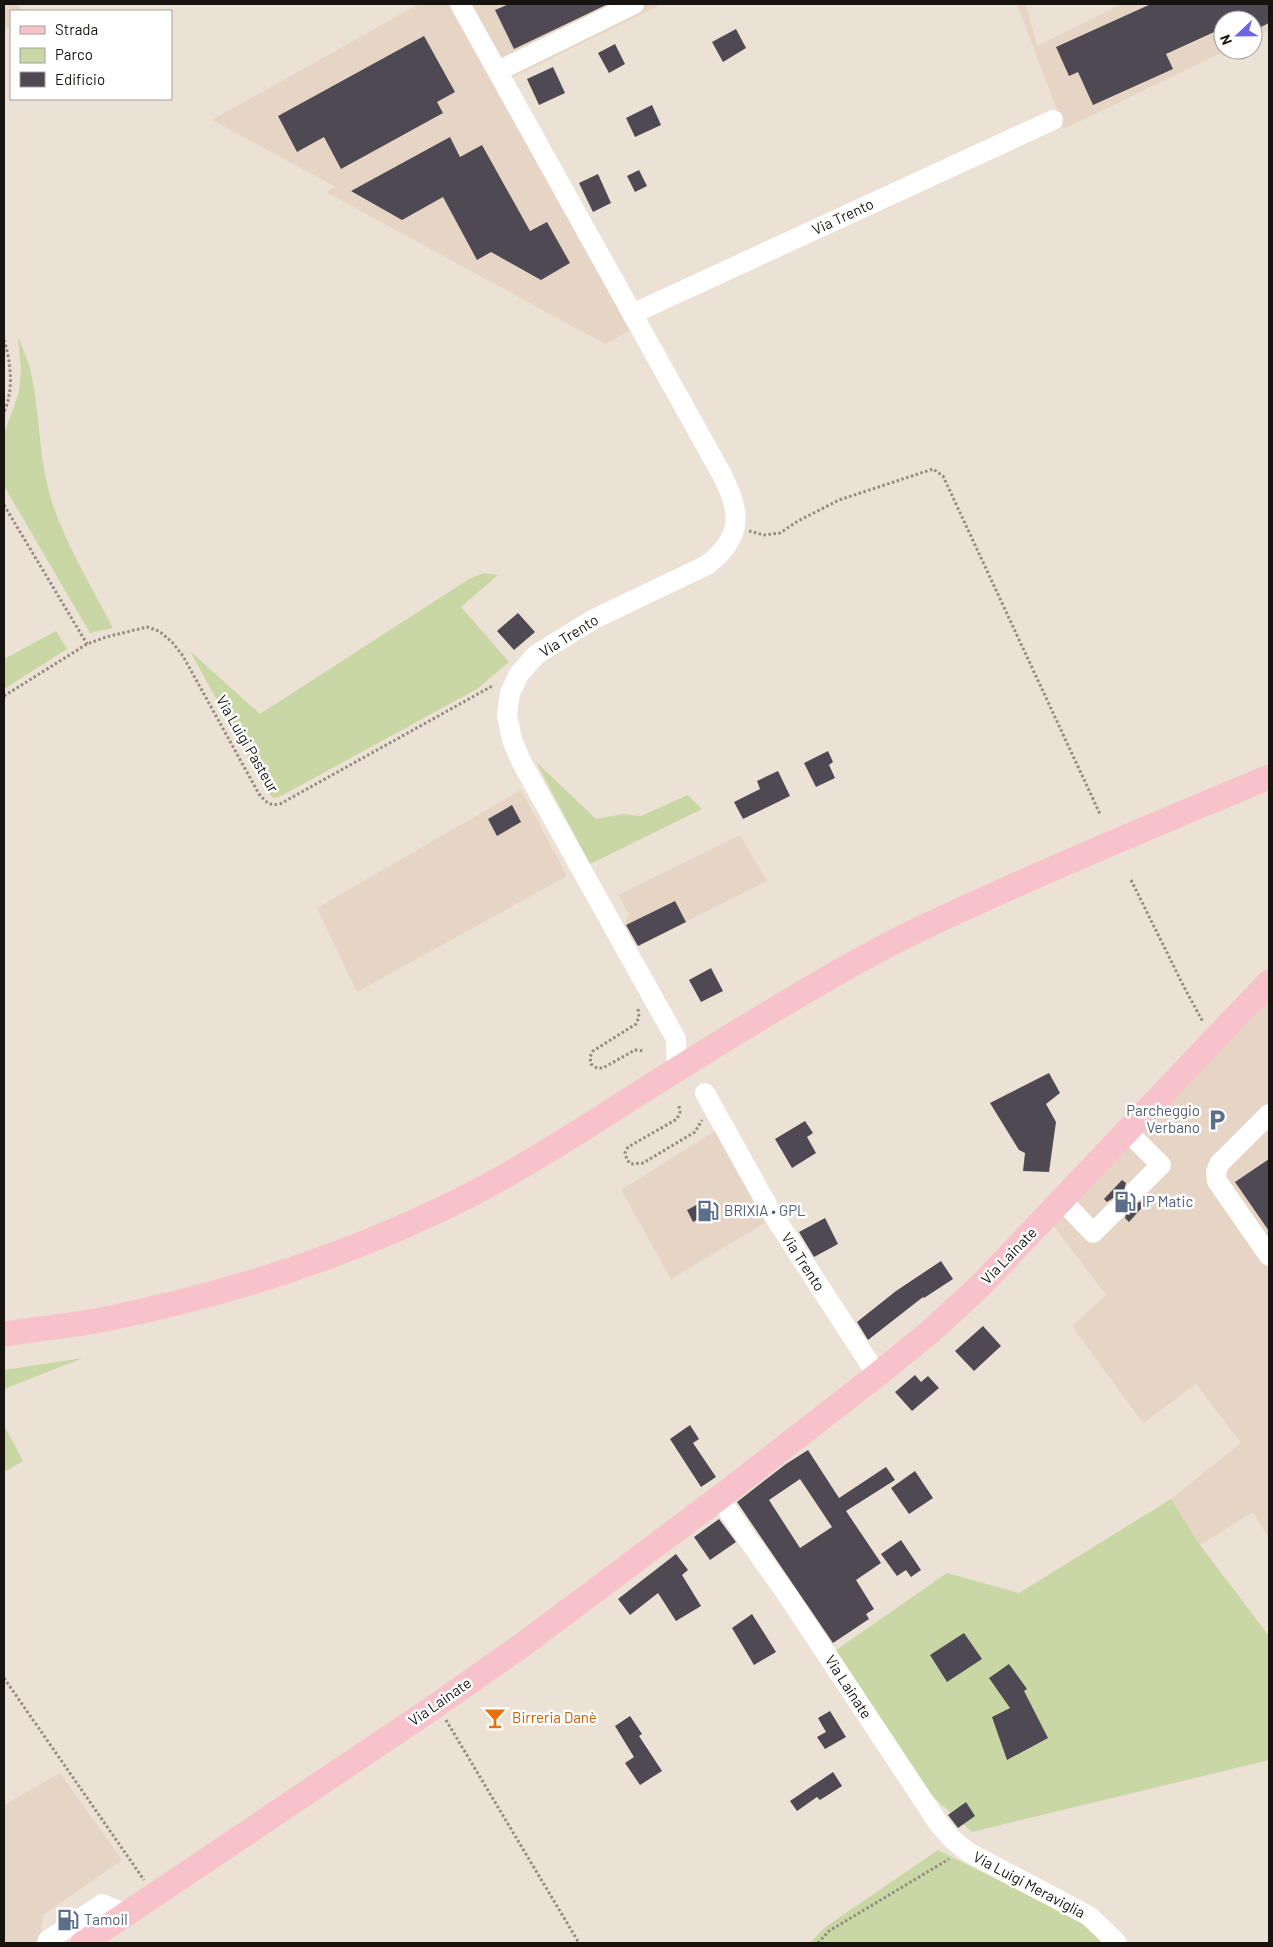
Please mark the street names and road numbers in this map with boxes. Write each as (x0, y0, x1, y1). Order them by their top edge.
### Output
street label: Via Trento (809, 194, 876, 238)
street label: Via Trento (536, 610, 601, 660)
street label: Via Luigi Pasteur (213, 692, 283, 796)
street label: Via Lainate (977, 1223, 1040, 1288)
street label: Via Trento (778, 1229, 829, 1294)
street label: Via Lainate (822, 1651, 876, 1722)
street label: Via Lainate (405, 1673, 474, 1729)
street label: Via Luigi Meraviglia (970, 1847, 1089, 1921)

